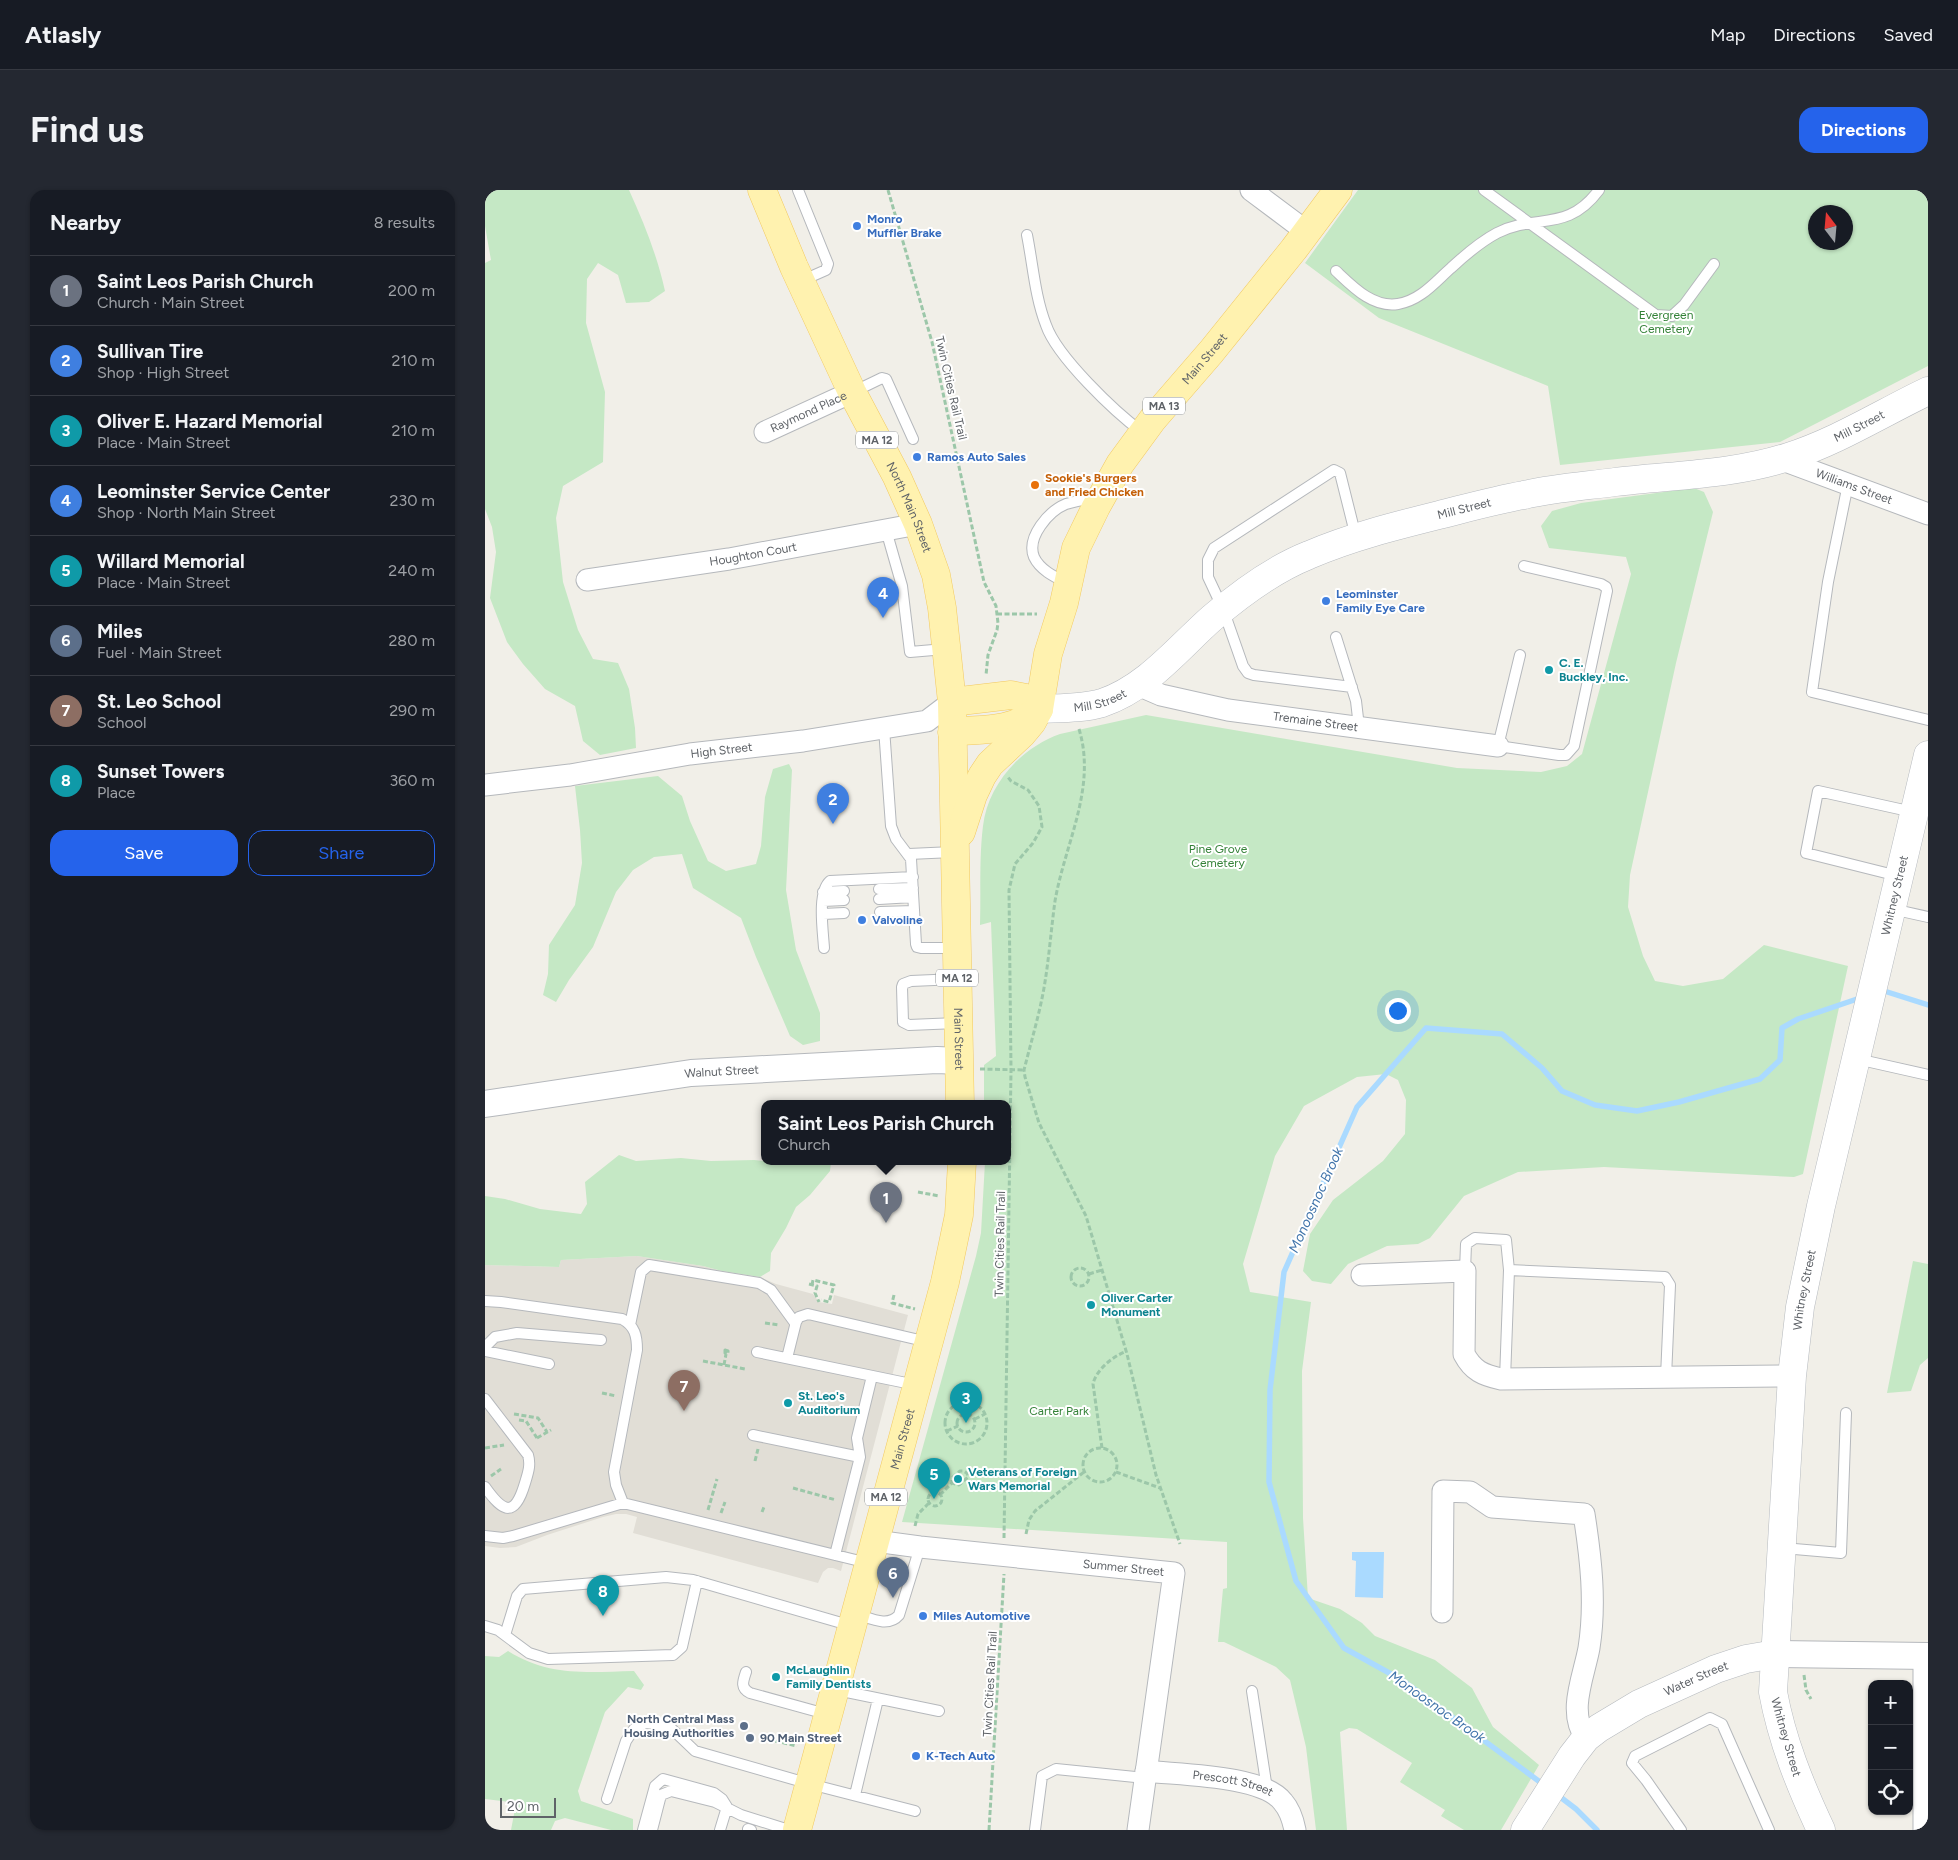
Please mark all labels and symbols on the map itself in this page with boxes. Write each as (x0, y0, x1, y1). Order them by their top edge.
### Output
north arrow (1808, 205, 1853, 250)
place label: Monro Muffler Brake (867, 212, 942, 240)
marker: Monro Muffler Brake (851, 220, 863, 232)
park label: Evergreen Cemetery (1639, 308, 1694, 336)
street label: Main Street (1179, 330, 1230, 387)
street label: Twin Cities Rail Trail (932, 335, 970, 441)
street label: Raymond Place (768, 388, 849, 436)
road number: MA 13 (1143, 398, 1185, 415)
street label: Mill Street (1832, 407, 1887, 445)
road number: MA 12 (856, 432, 898, 448)
place label: Ramos Auto Sales (927, 450, 1026, 464)
marker: Ramos Auto Sales (911, 451, 923, 463)
street label: North Main Street (883, 460, 935, 555)
street label: Williams Street (1814, 466, 1895, 507)
place label: Sookie's Burgers and Fried Chicken (1045, 471, 1144, 499)
marker: Sookie's Burgers and Fried Chicken (1029, 479, 1041, 491)
street label: Mill Street (1436, 495, 1493, 522)
street label: Houghton Court (708, 540, 798, 569)
pin: 4 (867, 577, 899, 618)
place label: Leominster Family Eye Care (1336, 587, 1425, 615)
marker: Leominster Family Eye Care (1320, 595, 1332, 607)
place label: C. E. Buckley, Inc. (1559, 656, 1628, 684)
marker: C. E. Buckley, Inc. (1543, 664, 1555, 676)
street label: Mill Street (1073, 686, 1129, 715)
street label: Tremaine Street (1272, 709, 1359, 734)
street label: High Street (690, 740, 754, 761)
pin: 2 (817, 783, 849, 824)
park label: Pine Grove Cemetery (1189, 842, 1248, 870)
street label: Whitney Street (1878, 854, 1911, 937)
place label: Valvoline (872, 913, 923, 927)
marker: Valvoline (856, 914, 868, 926)
road number: MA 12 (936, 970, 978, 986)
your location (1385, 998, 1411, 1024)
street label: Main Street (951, 1008, 966, 1071)
street label: Walnut Street (684, 1062, 760, 1081)
water label: Monoosnoc Brook (1285, 1143, 1347, 1256)
pin: 1 (870, 1182, 902, 1223)
street label: Twin Cities Rail Trail (992, 1191, 1008, 1297)
street label: Whitney Street (1790, 1248, 1819, 1331)
place label: Oliver Carter Monument (1101, 1291, 1173, 1319)
marker: Oliver Carter Monument (1085, 1299, 1097, 1311)
pin: 7 (668, 1370, 700, 1411)
pin: 3 (950, 1382, 982, 1423)
place label: St. Leo's Auditorium (798, 1389, 860, 1417)
marker: St. Leo's Auditorium (782, 1397, 794, 1409)
park label: Carter Park (1029, 1404, 1089, 1418)
street label: Main Street (888, 1407, 918, 1471)
pin: 5 (918, 1458, 950, 1499)
place label: Veterans of Foreign Wars Memorial (968, 1465, 1077, 1493)
marker: Veterans of Foreign Wars Memorial (952, 1473, 964, 1485)
road number: MA 12 (865, 1488, 907, 1505)
pin: 6 (877, 1557, 909, 1598)
street label: Summer Street (1082, 1557, 1165, 1579)
pin: 8 (587, 1575, 619, 1616)
place label: Miles Automotive (933, 1609, 1030, 1623)
marker: Miles Automotive (917, 1610, 929, 1622)
street label: Twin Cities Rail Trail (980, 1631, 1000, 1737)
street label: Water Street (1662, 1658, 1730, 1699)
place label: McLaughlin Family Dentists (786, 1663, 872, 1691)
water label: Monoosnoc Brook (1385, 1667, 1490, 1747)
marker: McLaughlin Family Dentists (770, 1671, 782, 1683)
street label: Whitney Street (1768, 1696, 1804, 1779)
place label: North Central Mass Housing Authorities (624, 1712, 734, 1740)
marker: North Central Mass Housing Authorities (738, 1720, 750, 1732)
place label: 90 Main Street (760, 1731, 842, 1745)
marker: 90 Main Street (744, 1732, 756, 1744)
place label: K-Tech Auto (926, 1749, 995, 1763)
marker: K-Tech Auto (910, 1750, 922, 1762)
street label: Prescott Street (1192, 1768, 1276, 1799)
scale bar (500, 1795, 556, 1818)

